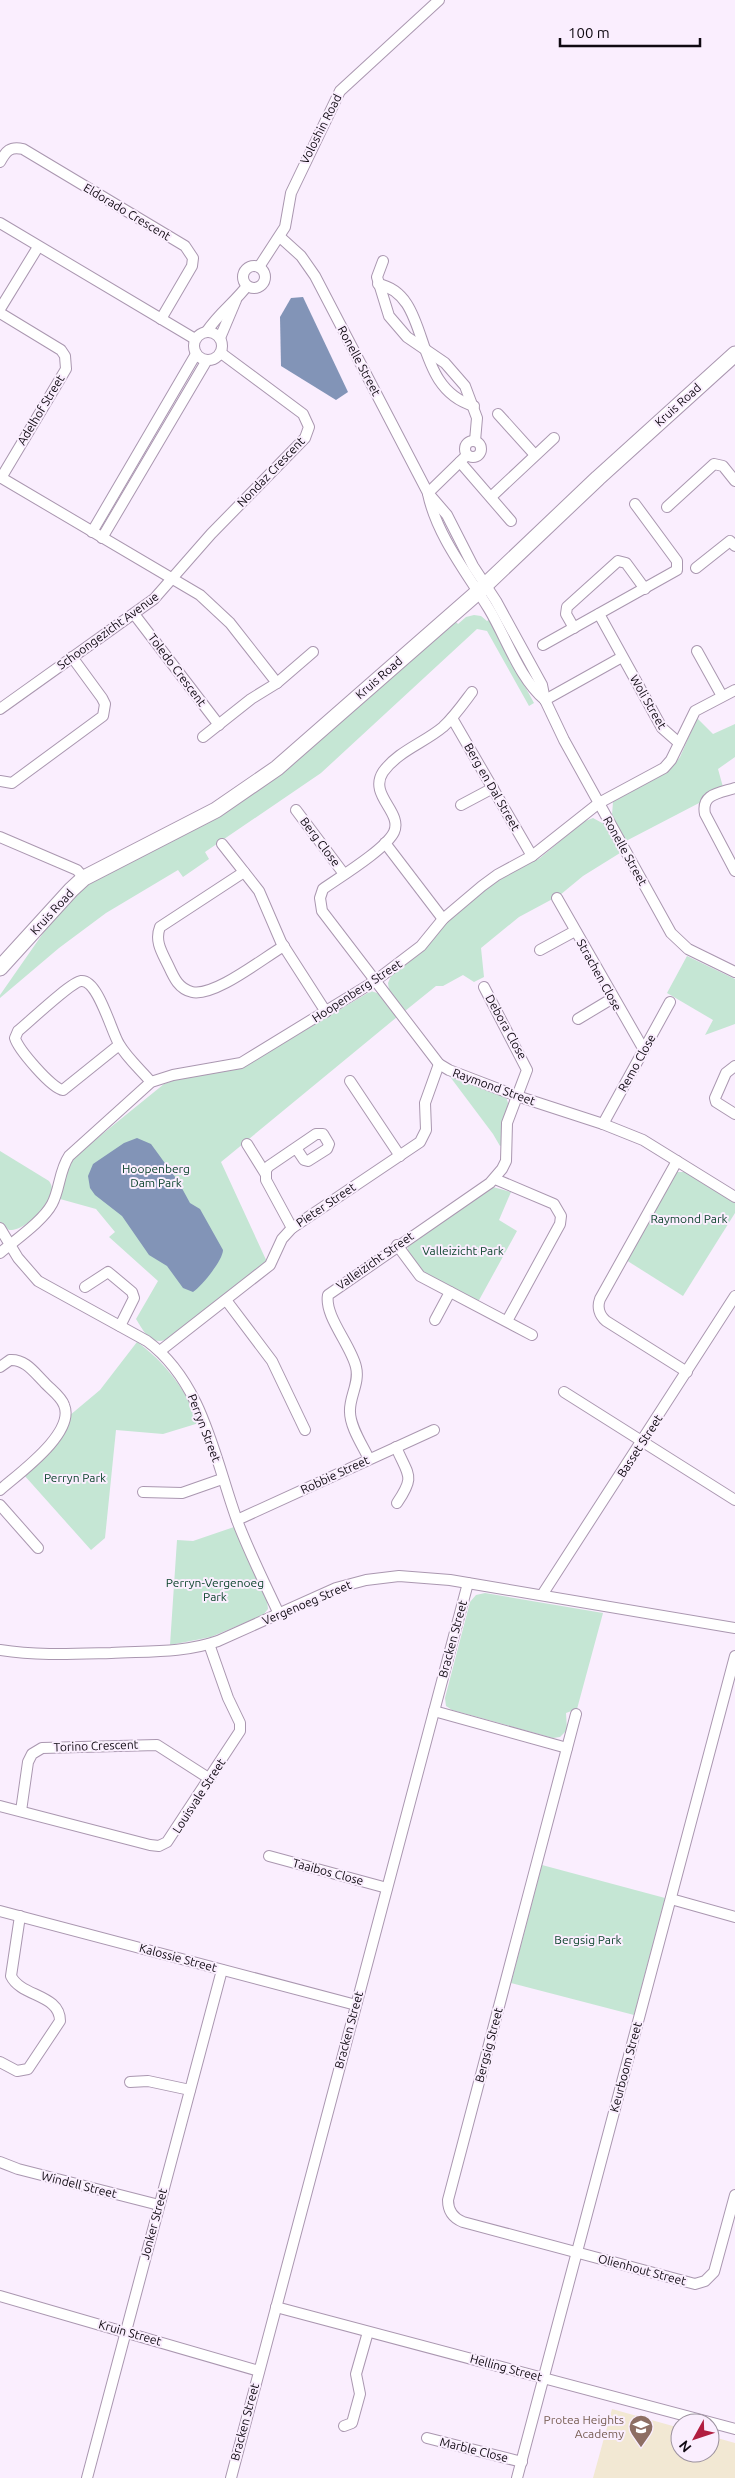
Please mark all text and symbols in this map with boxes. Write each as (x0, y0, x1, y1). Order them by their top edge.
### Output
scale bar (560, 15, 700, 47)
text: 100 m (568, 24, 610, 41)
street label: Voloshin Road (297, 92, 344, 166)
street label: Eldorado Crescent (82, 181, 173, 243)
street label: Ronelle Street (336, 324, 383, 398)
street label: Adelhof Street (15, 372, 67, 447)
street label: Kruis Road (652, 381, 703, 429)
street label: Nondaz Crescent (234, 434, 307, 509)
street label: Schoongezicht Avenue (55, 590, 161, 672)
street label: Toledo Crescent (146, 631, 209, 709)
street label: Kruis Road (353, 654, 405, 701)
street label: Woli Street (628, 672, 669, 731)
street label: Berg en Dal Street (462, 741, 523, 833)
street label: Ronelle Street (601, 814, 650, 888)
street label: Berg Close (298, 815, 343, 869)
street label: Kruis Road (27, 886, 76, 937)
street label: Strachen Close (574, 937, 624, 1013)
street label: Hoopenberg Street (309, 957, 404, 1024)
street label: Debora Close (483, 992, 530, 1061)
street label: Remo Close (615, 1032, 658, 1094)
street label: Raymond Street (451, 1066, 537, 1108)
park label: Hoopenberg Dam Park (122, 1162, 190, 1189)
street label: Pieter Street (294, 1180, 358, 1229)
park label: Raymond Park (650, 1212, 728, 1225)
street label: Valleizicht Street (334, 1229, 416, 1292)
park label: Valleizicht Park (422, 1244, 504, 1257)
street label: Perryn Street (186, 1392, 224, 1464)
street label: Basset Street (615, 1412, 665, 1479)
street label: Robbie Street (298, 1453, 371, 1496)
park label: Perryn Park (44, 1471, 106, 1484)
park label: Perryn-Vergenoeg Park (166, 1576, 264, 1603)
street label: Vergenoeg Street (260, 1578, 354, 1627)
street label: Bracken Street (436, 1599, 469, 1679)
street label: Torino Crescent (53, 1738, 139, 1753)
street label: Louisvale Street (170, 1756, 228, 1835)
street label: Taaibos Close (291, 1856, 365, 1887)
park label: Bergsig Park (554, 1933, 622, 1946)
street label: Kalossie Street (138, 1941, 219, 1974)
street label: Bracken Street (332, 1990, 365, 2070)
street label: Bergsig Street (472, 2006, 505, 2084)
street label: Keurboom Street (607, 2020, 644, 2113)
street label: Windell Street (40, 2169, 118, 2200)
street label: Jonker Street (138, 2187, 169, 2261)
street label: Olienhout Street (597, 2252, 688, 2288)
street label: Kruin Street (97, 2317, 163, 2348)
street label: Helling Street (469, 2352, 544, 2383)
street label: Bracken Street (228, 2382, 261, 2462)
place label: Protea Heights Academy (543, 2413, 624, 2440)
north arrow (670, 2413, 720, 2463)
school or university icon: Protea Heights Academy (628, 2414, 654, 2448)
street label: Marble Close (439, 2435, 510, 2464)
text: N (676, 2437, 695, 2456)

